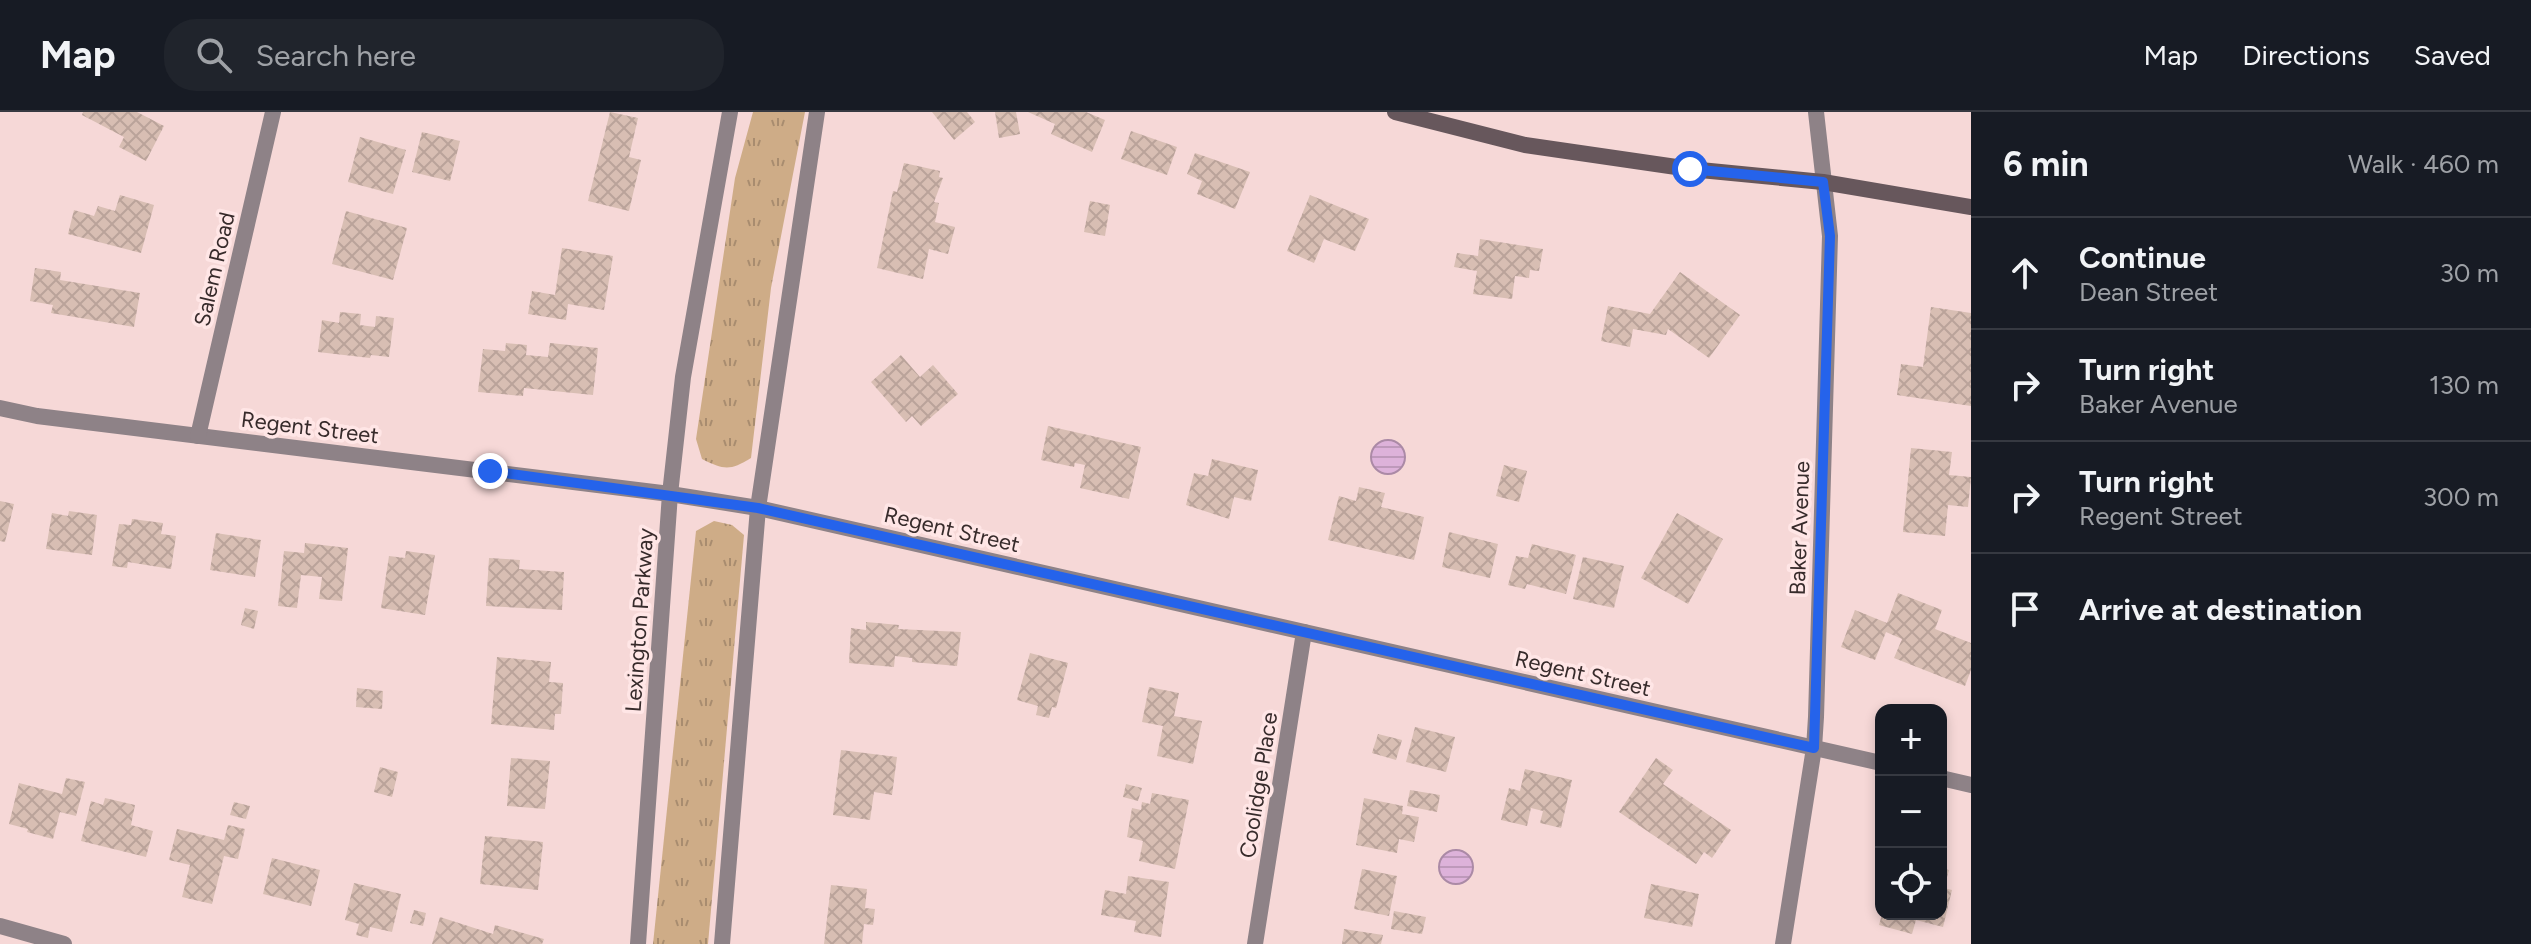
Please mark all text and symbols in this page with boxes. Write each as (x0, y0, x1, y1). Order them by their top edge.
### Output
search box (164, 19, 724, 91)
text: Map (40, 32, 116, 78)
icon: search (192, 33, 236, 77)
text: Search here (256, 37, 416, 74)
text: Map (2144, 38, 2198, 72)
text: Directions (2242, 38, 2370, 72)
text: Saved (2414, 38, 2491, 72)
text: 6 min (2003, 144, 2089, 185)
text: Walk · 460 m (2348, 148, 2499, 180)
route start (1672, 151, 1708, 187)
street label: Salem Road (188, 209, 241, 329)
text: Continue (2079, 239, 2206, 276)
icon: ahead (2003, 251, 2047, 295)
text: 30 m (2440, 257, 2499, 289)
text: Dean Street (2079, 276, 2218, 308)
text: Turn right (2079, 351, 2214, 388)
icon: right (2003, 363, 2047, 407)
text: 130 m (2429, 369, 2499, 401)
text: Baker Avenue (2079, 388, 2238, 420)
street label: Regent Street (240, 406, 380, 449)
route end (472, 453, 508, 489)
street label: Baker Avenue (1784, 460, 1815, 596)
text: Turn right (2079, 463, 2214, 500)
icon: right (2003, 475, 2047, 519)
text: 300 m (2423, 481, 2499, 513)
text: Regent Street (2079, 500, 2243, 532)
street label: Regent Street (881, 501, 1022, 558)
street label: Lexington Parkway (620, 527, 659, 713)
icon: arrive (2003, 587, 2047, 631)
text: Arrive at destination (2079, 591, 2362, 628)
street label: Regent Street (1512, 645, 1653, 702)
map controls (1875, 704, 1947, 920)
button: + (1875, 704, 1947, 776)
street label: Coolidge Place (1234, 710, 1283, 860)
button: − (1875, 776, 1947, 848)
button: locate (1875, 848, 1947, 920)

